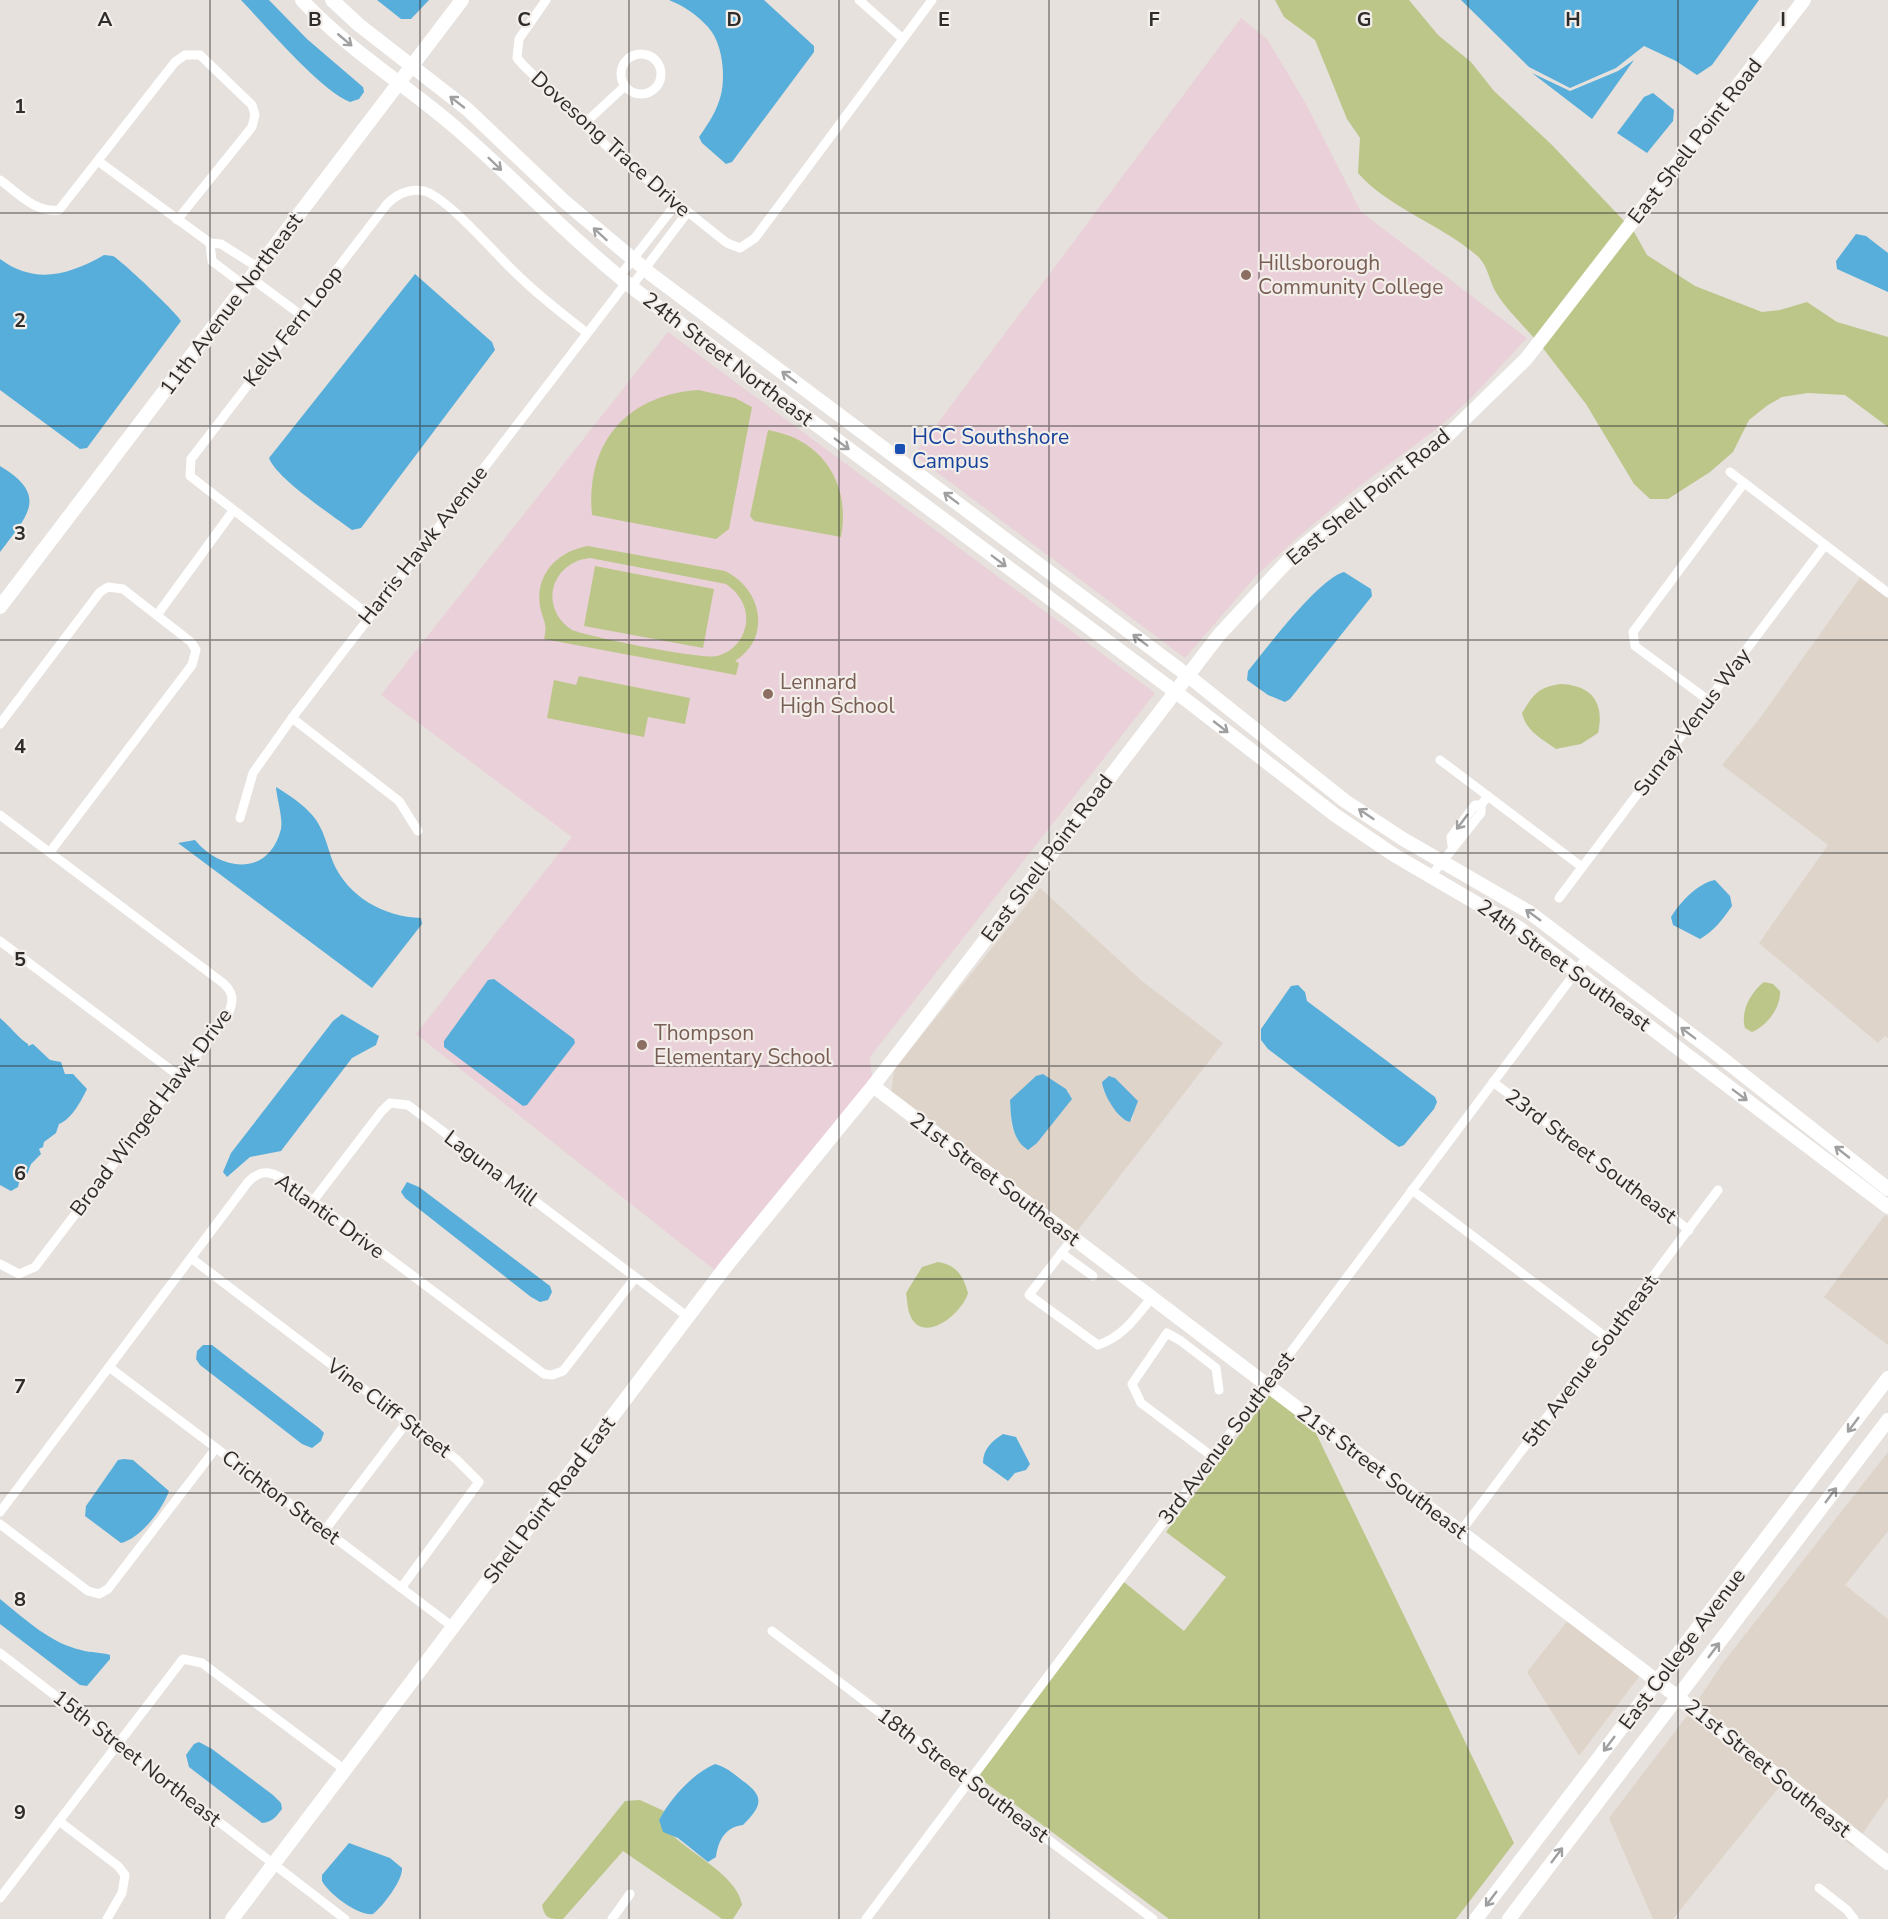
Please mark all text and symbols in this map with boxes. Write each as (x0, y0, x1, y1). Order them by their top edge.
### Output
text: A (98, 6, 113, 33)
text: B (308, 6, 322, 33)
text: C (517, 6, 531, 33)
text: D (726, 6, 742, 33)
text: E (938, 6, 950, 33)
text: F (1148, 6, 1160, 33)
text: G (1357, 6, 1371, 33)
text: H (1565, 6, 1581, 33)
text: I (1780, 6, 1786, 33)
one-way arrow (337, 33, 353, 46)
street label: East Shell Point Road (1622, 53, 1768, 229)
street label: Dovesong Trace Drive (525, 65, 697, 223)
text: 1 (14, 93, 26, 120)
one-way arrow (449, 95, 465, 108)
one-way arrow (487, 157, 502, 171)
street label: 11th Avenue Northeast (153, 207, 309, 401)
one-way arrow (593, 227, 608, 241)
place label: Hillsborough Community College (1258, 249, 1443, 301)
street label: Kelly Fern Loop (237, 260, 349, 392)
marker: Hillsborough Community College (1239, 268, 1253, 282)
street label: 24th Street Northeast (637, 286, 820, 433)
text: 2 (14, 307, 26, 334)
one-way arrow (781, 371, 797, 384)
street label: East Shell Point Road (1280, 422, 1456, 572)
place label: HCC Southshore Campus (912, 423, 1069, 475)
one-way arrow (834, 438, 850, 450)
marker: HCC Southshore Campus (893, 442, 907, 456)
street label: Harris Hawk Avenue (352, 460, 494, 630)
one-way arrow (943, 491, 959, 504)
text: 3 (14, 520, 26, 547)
one-way arrow (990, 554, 1006, 567)
one-way arrow (1132, 634, 1148, 647)
street label: Sunray Venus Way (1627, 642, 1757, 802)
place label: Lennard High School (780, 668, 895, 720)
marker: Lennard High School (761, 687, 775, 701)
one-way arrow (1213, 720, 1229, 733)
text: 4 (14, 733, 26, 760)
street label: East Shell Point Road (975, 769, 1119, 947)
one-way arrow (1358, 808, 1375, 820)
one-way arrow (1456, 814, 1468, 830)
street label: 24th Street Southeast (1472, 893, 1657, 1038)
one-way arrow (1525, 909, 1541, 921)
text: 5 (14, 946, 26, 973)
street label: Broad Winged Hawk Drive (64, 1002, 238, 1222)
place label: Thompson Elementary School (654, 1019, 832, 1071)
one-way arrow (1681, 1026, 1697, 1039)
marker: Thompson Elementary School (635, 1038, 649, 1052)
street label: 23rd Street Southeast (1499, 1082, 1683, 1230)
one-way arrow (1731, 1089, 1747, 1102)
street label: 21st Street Southeast (904, 1106, 1086, 1253)
street label: Laguna Mill (439, 1124, 544, 1213)
one-way arrow (1834, 1146, 1850, 1159)
text: 6 (14, 1160, 26, 1187)
street label: Atlantic Drive (270, 1167, 390, 1265)
street label: 5th Avenue Southeast (1516, 1268, 1665, 1453)
street label: 3rd Avenue Southeast (1152, 1345, 1301, 1530)
street label: Vine Cliff Street (320, 1351, 458, 1465)
text: 7 (14, 1373, 26, 1400)
street label: 21st Street Southeast (1291, 1399, 1473, 1546)
street label: Shell Point Road East (477, 1410, 622, 1589)
one-way arrow (1846, 1416, 1859, 1432)
street label: Crichton Street (216, 1443, 347, 1551)
one-way arrow (1825, 1487, 1838, 1503)
street label: East College Avenue (1612, 1563, 1752, 1735)
text: 8 (14, 1586, 26, 1613)
one-way arrow (1707, 1643, 1720, 1659)
street label: 15th Street Northeast (47, 1683, 228, 1833)
street label: 21st Street Southeast (1679, 1692, 1857, 1844)
street label: 18th Street Southeast (872, 1701, 1055, 1849)
one-way arrow (1603, 1736, 1616, 1752)
text: 9 (14, 1799, 26, 1826)
one-way arrow (1551, 1848, 1563, 1864)
one-way arrow (1485, 1891, 1498, 1907)

